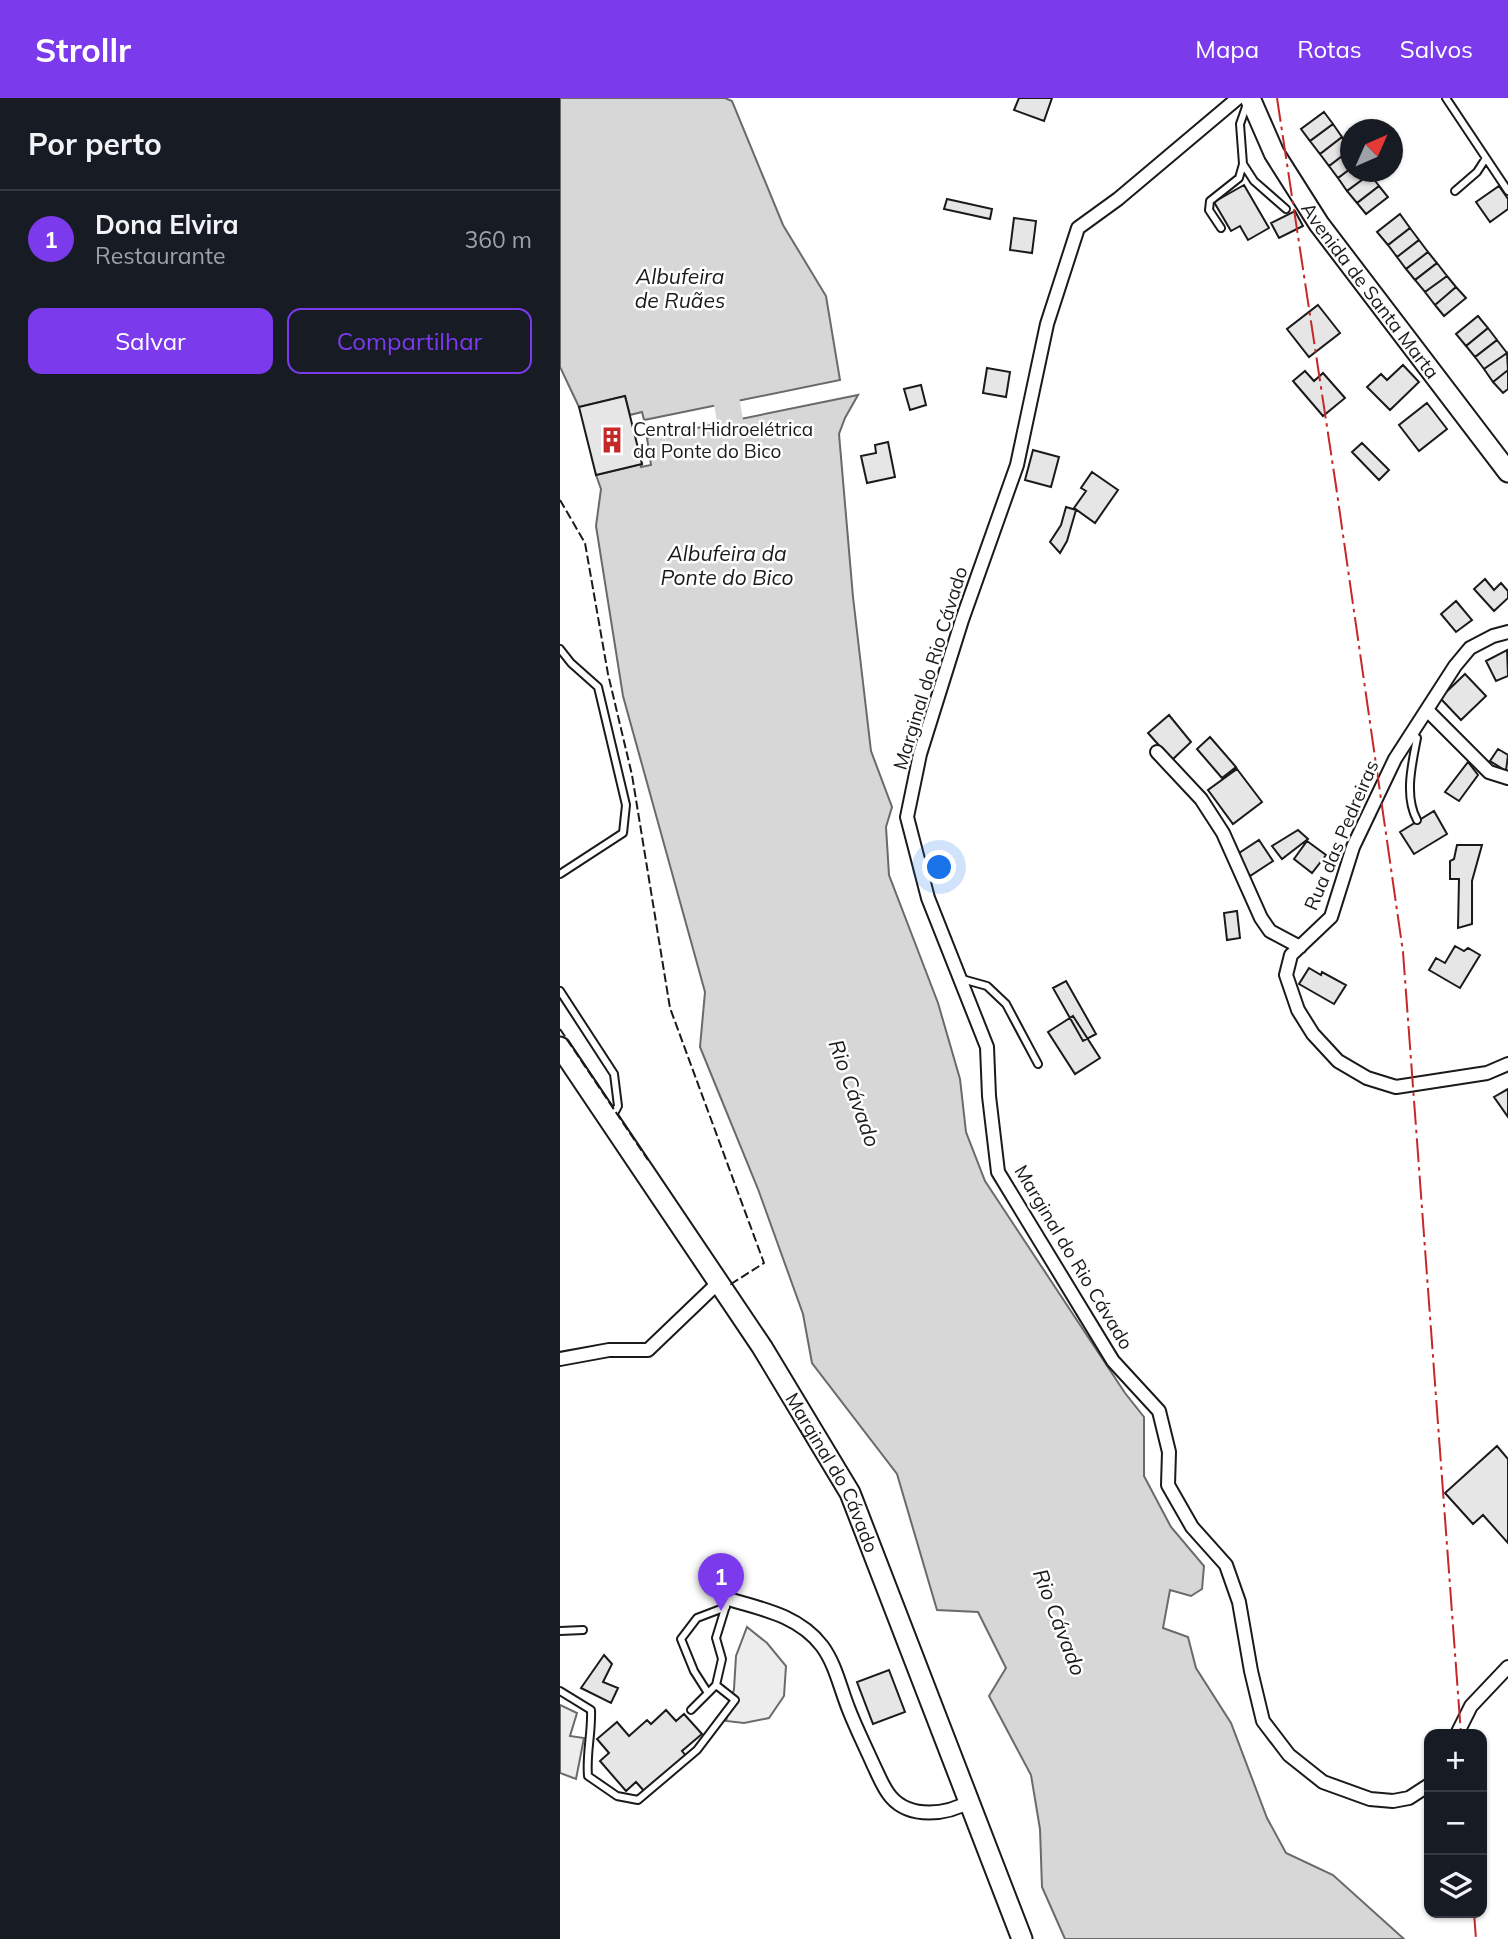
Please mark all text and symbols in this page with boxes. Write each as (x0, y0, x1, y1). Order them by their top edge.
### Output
text: Strollr (35, 29, 131, 70)
text: Mapa (1195, 34, 1259, 64)
text: Rotas (1297, 34, 1362, 64)
text: Salvos (1400, 34, 1473, 64)
north arrow (1340, 119, 1403, 182)
text: Por perto (28, 125, 162, 163)
street label: Avenida de Santa Marta (1296, 198, 1444, 383)
text: Dona Elvira (95, 208, 239, 241)
text: 1 (44, 225, 58, 254)
text: 360 m (464, 225, 532, 254)
text: Restaurante (95, 241, 226, 270)
water label: Albufeira de Ruães (635, 263, 725, 313)
button: Salvar (28, 308, 273, 374)
button: Compartilhar (287, 308, 532, 374)
place label: Central Hidroelétrica da Ponte do Bico (633, 417, 813, 463)
building icon: Central Hidroelétrica da Ponte do Bico (597, 425, 627, 455)
water label: Albufeira da Ponte do Bico (660, 540, 794, 590)
street label: Marginal do Rio Cávado (888, 564, 972, 772)
street label: Rua das Pedreiras (1299, 756, 1383, 914)
your location (922, 850, 956, 884)
water label: Rio Cávado (824, 1036, 886, 1150)
street label: Marginal do Rio Cávado (1009, 1160, 1139, 1354)
street label: Marginal do Cávado (780, 1388, 884, 1556)
pin: 1 (698, 1553, 744, 1611)
water label: Rio Cávado (1028, 1565, 1092, 1679)
map controls (1424, 1729, 1487, 1918)
button: + (1424, 1729, 1487, 1792)
button: − (1424, 1792, 1487, 1855)
button: layers (1424, 1855, 1487, 1918)

